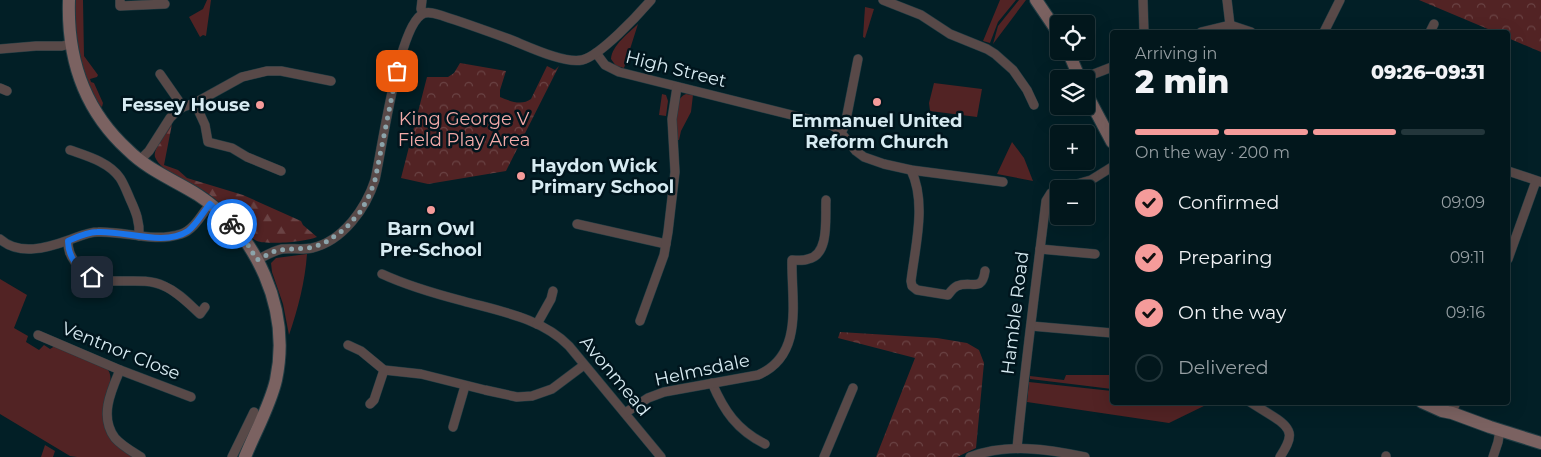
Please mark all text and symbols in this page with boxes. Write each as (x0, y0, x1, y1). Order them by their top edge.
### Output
map controls (1050, 15, 1095, 225)
button: locate (1050, 15, 1095, 60)
text: Arriving in (1135, 44, 1217, 63)
street label: High Street (623, 46, 729, 92)
pin (376, 50, 418, 92)
icon: bag (383, 57, 411, 85)
text: 09:26–09:31 (1371, 61, 1485, 84)
text: 2 min (1135, 62, 1229, 101)
button: layers (1050, 70, 1095, 115)
place label: Fessey House (121, 94, 250, 116)
marker: Emmanuel United Reform Church (871, 96, 883, 108)
marker: Fessey House (254, 99, 266, 111)
park label: King George V Field Play Area (398, 108, 530, 151)
place label: Emmanuel United Reform Church (791, 110, 963, 153)
button: + (1050, 125, 1095, 170)
text: On the way · 200 m (1135, 143, 1290, 162)
place label: Haydon Wick Primary School (531, 155, 674, 198)
marker: Haydon Wick Primary School (515, 170, 527, 182)
button: − (1050, 180, 1095, 225)
icon: check (1135, 189, 1163, 217)
text: Confirmed (1178, 191, 1279, 214)
text: 09:09 (1441, 193, 1485, 212)
courier (207, 199, 257, 249)
marker: Barn Owl Pre-School (425, 204, 437, 216)
icon: bike (218, 210, 246, 238)
place label: Barn Owl Pre-School (380, 218, 482, 261)
icon: check (1135, 244, 1163, 272)
text: Preparing (1178, 246, 1273, 269)
text: 09:11 (1450, 248, 1485, 267)
street label: Hamble Road (997, 250, 1033, 376)
pin (71, 256, 113, 298)
icon: home (78, 263, 106, 291)
icon: check (1135, 299, 1163, 327)
text: On the way (1178, 301, 1286, 324)
text: 09:16 (1446, 303, 1485, 322)
street label: Ventnor Close (59, 317, 184, 385)
street label: Avonmead (575, 331, 655, 421)
street label: Helmsdale (652, 349, 752, 391)
text: Delivered (1178, 356, 1269, 379)

